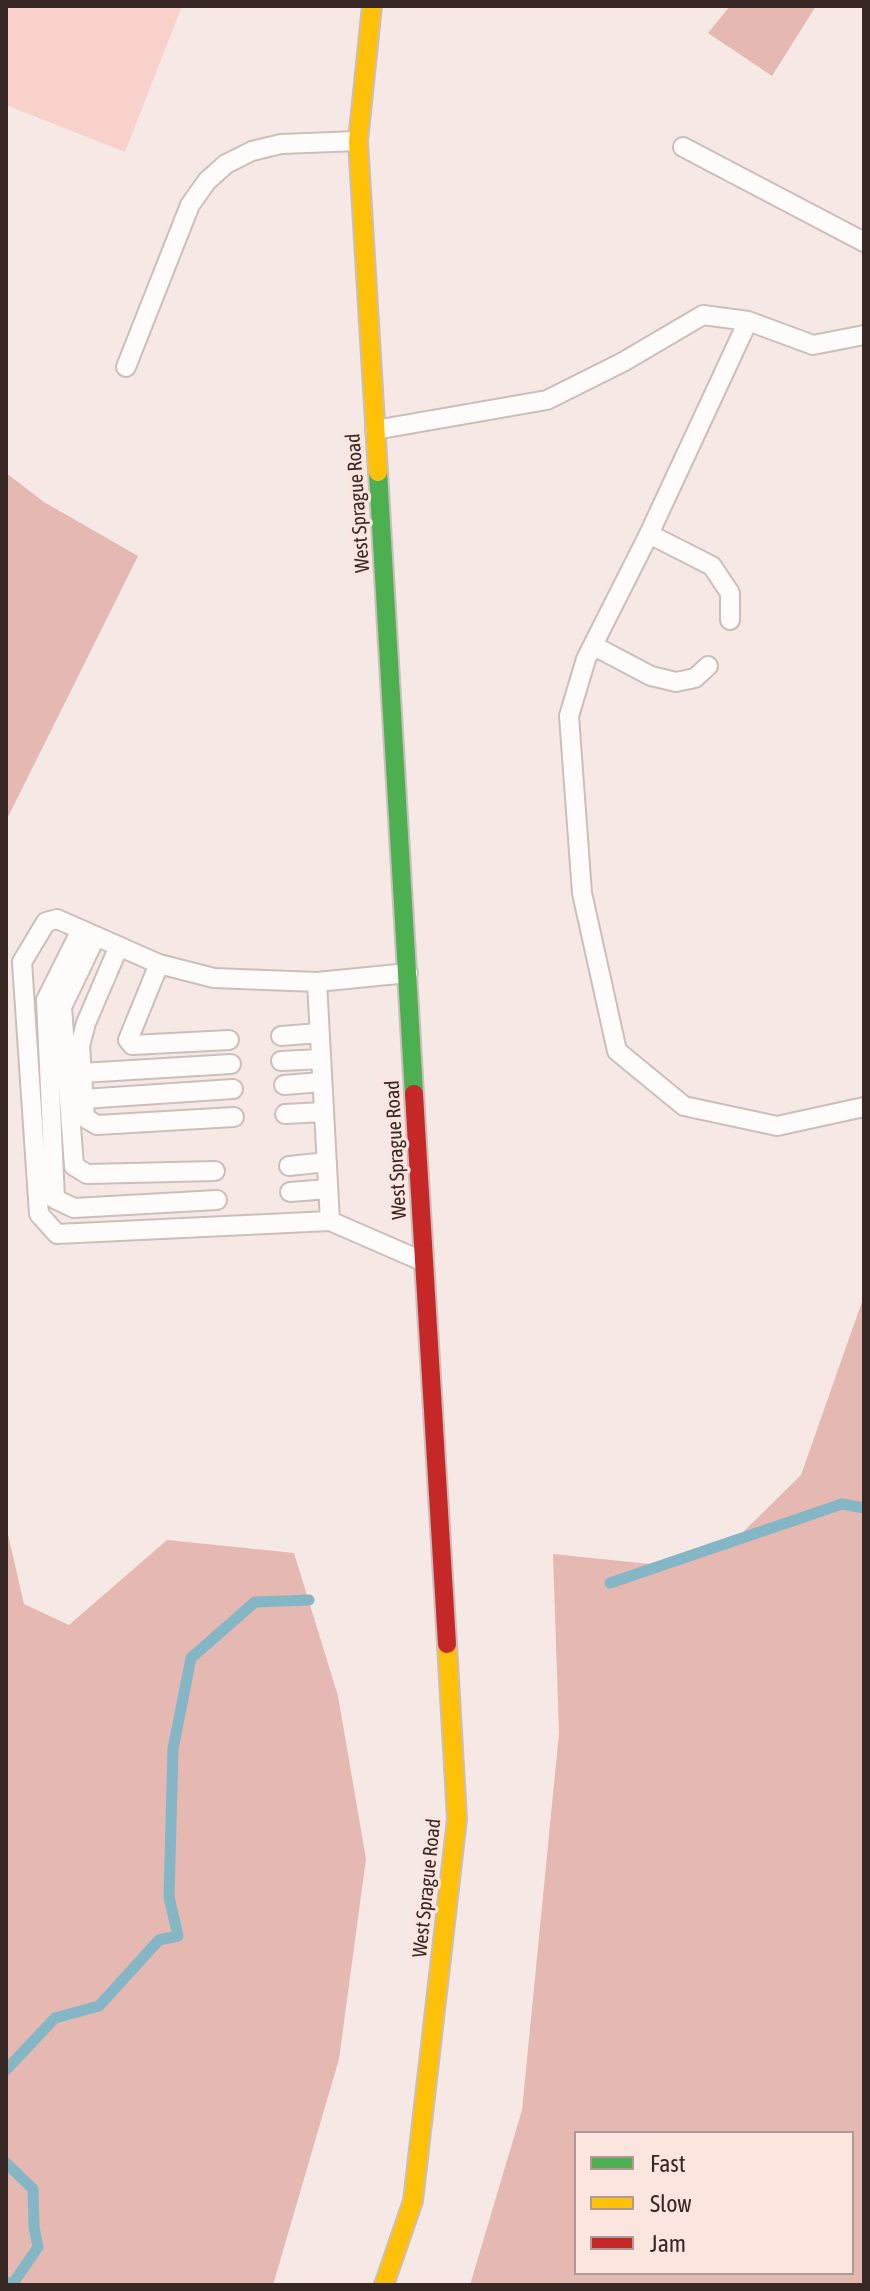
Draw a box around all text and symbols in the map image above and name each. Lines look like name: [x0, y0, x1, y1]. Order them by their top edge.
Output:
street label: West Sprague Road: [341, 433, 375, 573]
street label: West Sprague Road: [380, 1080, 412, 1220]
street label: West Sprague Road: [408, 1817, 446, 1959]
legend: [574, 2131, 854, 2275]
text: Fast: [650, 2150, 686, 2177]
text: Slow: [650, 2190, 692, 2217]
text: Jam: [650, 2230, 686, 2257]

